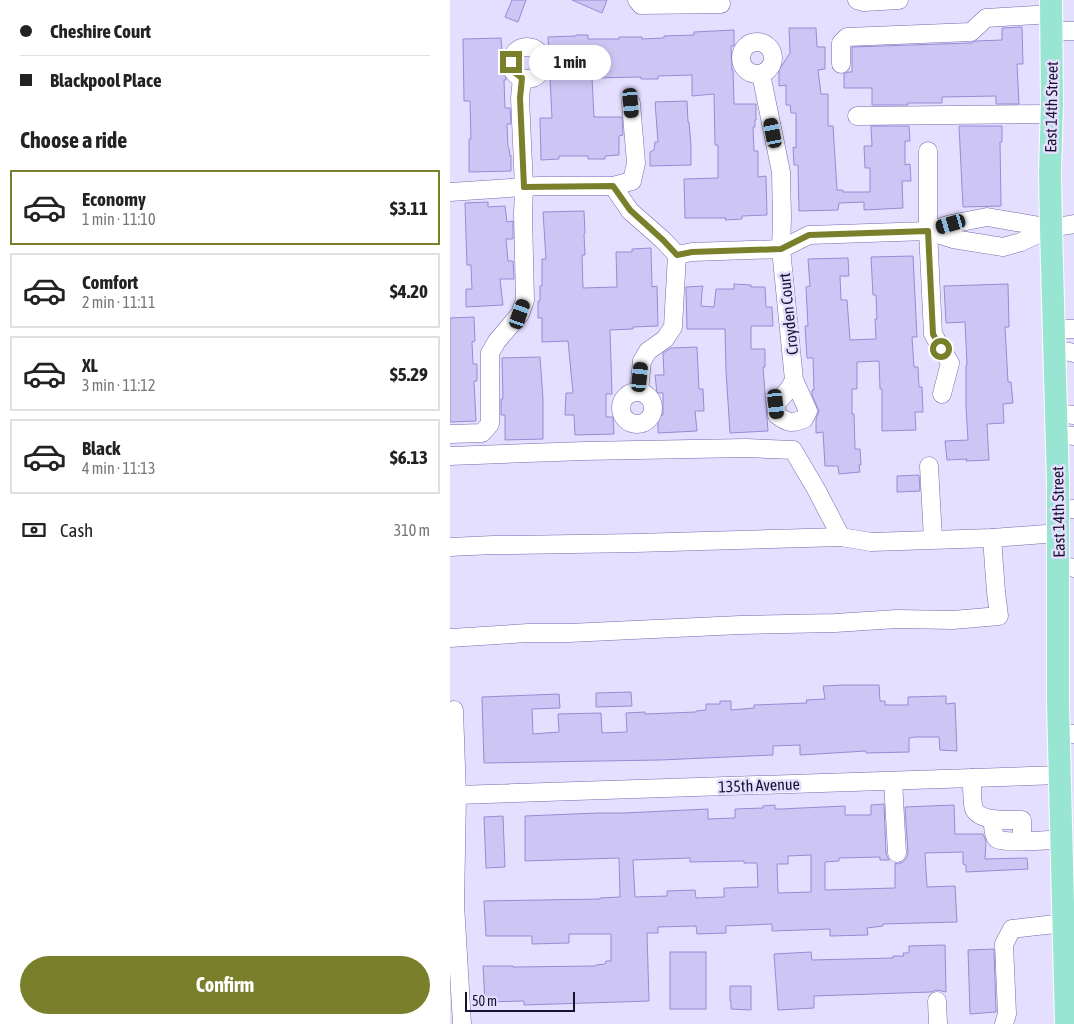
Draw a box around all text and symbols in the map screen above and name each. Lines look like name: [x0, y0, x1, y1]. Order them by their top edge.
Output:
text: Cheshire Court: [50, 20, 151, 42]
callout: 1 min: [528, 44, 611, 80]
route end: [500, 51, 522, 73]
text: 1 min: [554, 53, 586, 71]
street label: East 14th Street: [1041, 61, 1061, 153]
text: Blackpool Place: [50, 69, 162, 91]
car: [622, 87, 639, 119]
car: [762, 117, 783, 149]
text: Choose a ride: [20, 127, 127, 153]
icon: car: [22, 185, 67, 230]
text: Economy: [82, 188, 146, 210]
text: $3.11: [390, 197, 428, 219]
text: 1 min · 11:10: [82, 210, 155, 228]
car: [934, 213, 967, 235]
icon: car: [22, 268, 67, 313]
text: Comfort: [82, 271, 138, 293]
street label: Croyden Court: [775, 272, 802, 356]
text: $4.20: [390, 280, 428, 302]
text: 2 min · 11:11: [82, 293, 155, 311]
car: [508, 297, 531, 331]
route start: [930, 338, 952, 360]
icon: car: [22, 351, 67, 396]
text: XL: [82, 354, 98, 376]
car: [630, 361, 649, 393]
text: $5.29: [390, 363, 428, 385]
text: 3 min · 11:12: [82, 376, 155, 394]
car: [766, 388, 785, 420]
icon: car: [22, 434, 67, 479]
text: Black: [82, 437, 120, 459]
text: $6.13: [390, 446, 428, 468]
text: 4 min · 11:13: [82, 459, 155, 477]
street label: East 14th Street: [1048, 466, 1068, 558]
icon: cash: [20, 516, 48, 544]
text: Cash: [60, 519, 93, 541]
text: 310 m: [394, 521, 430, 539]
street label: 135th Avenue: [718, 775, 800, 795]
button: Confirm: [20, 956, 430, 1014]
scale bar: [465, 989, 575, 1012]
text: 50 m: [472, 993, 497, 1009]

